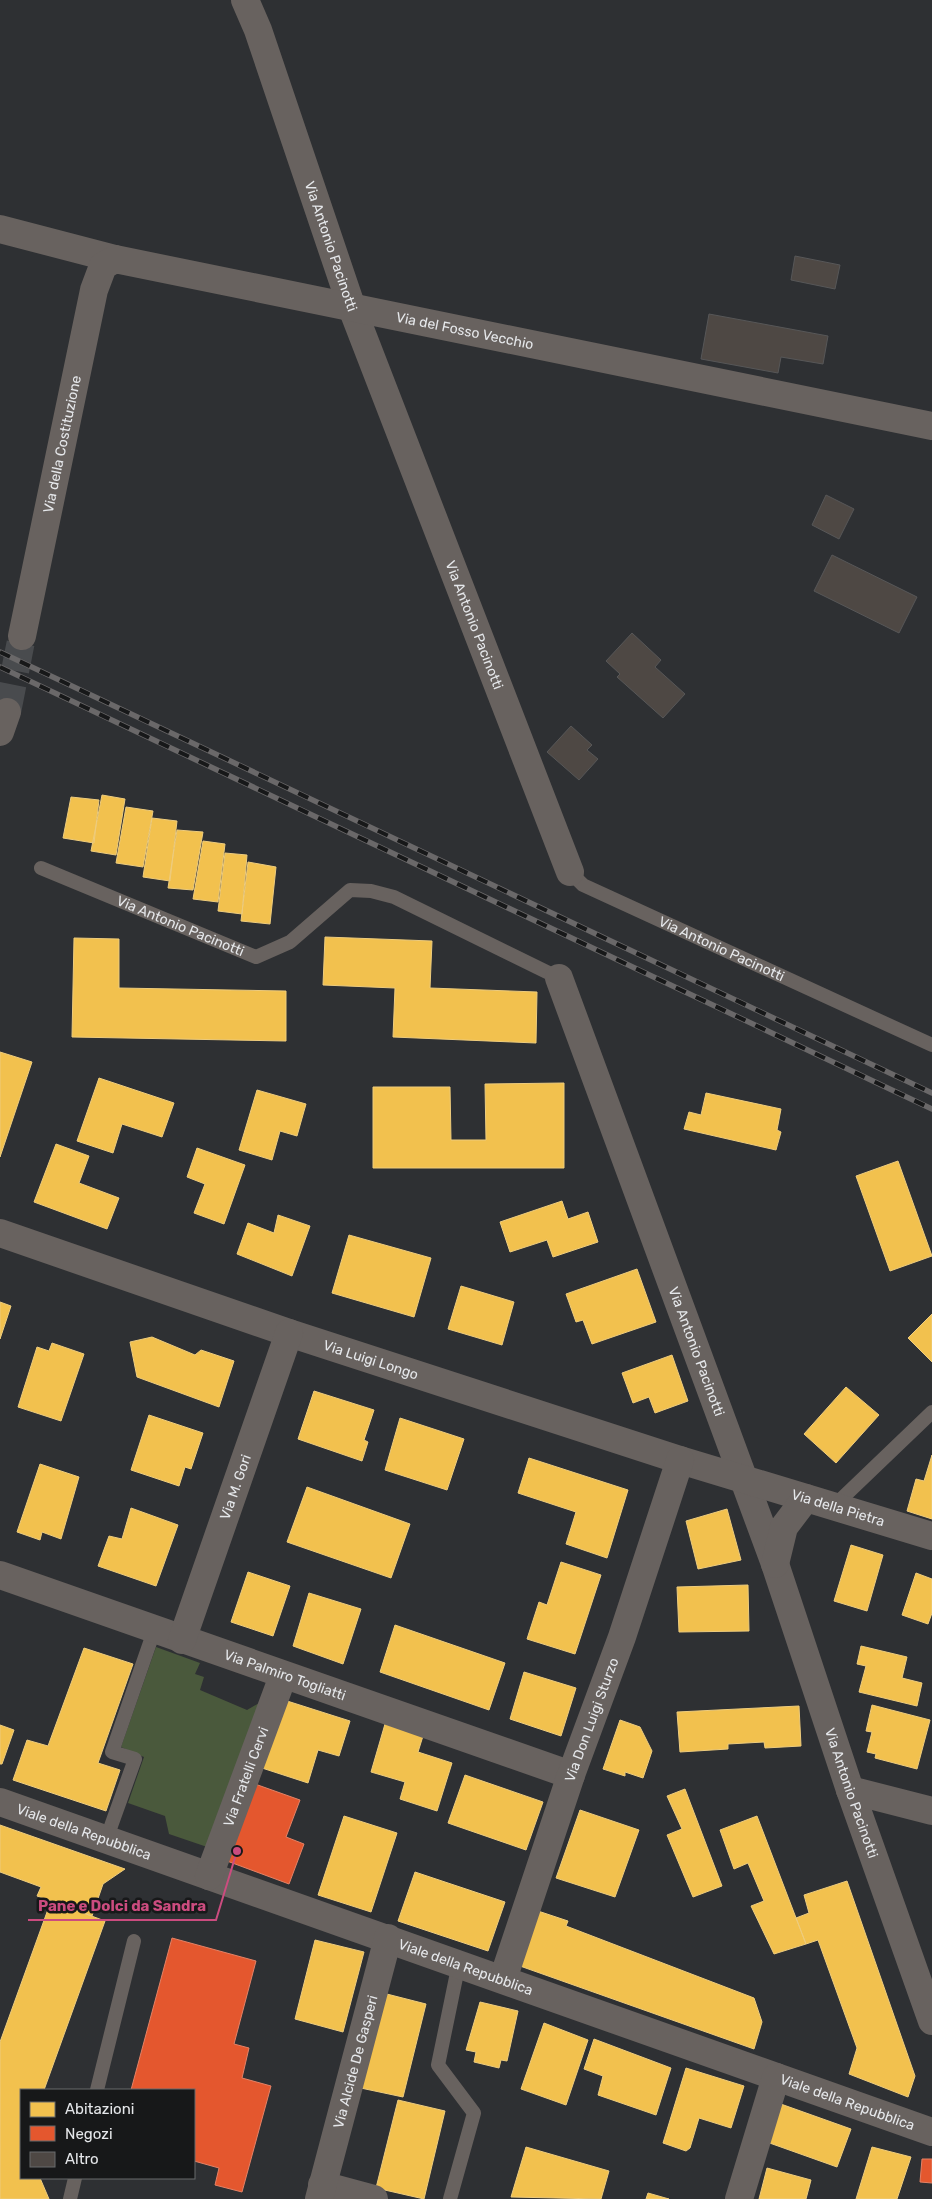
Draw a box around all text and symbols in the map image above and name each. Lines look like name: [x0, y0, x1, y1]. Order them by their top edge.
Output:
street label: Via Antonio Pacinotti: [301, 179, 361, 314]
street label: Via del Fosso Vecchio: [395, 308, 535, 353]
street label: Via della Costituzione: [39, 374, 85, 514]
street label: Via Antonio Pacinotti: [442, 558, 507, 692]
street label: Via Antonio Pacinotti: [114, 892, 247, 960]
street label: Via Antonio Pacinotti: [656, 912, 787, 985]
street label: Via Antonio Pacinotti: [665, 1284, 728, 1418]
street label: Via Luigi Longo: [321, 1336, 421, 1383]
street label: Via M. Gori: [216, 1452, 255, 1522]
street label: Via della Pietra: [789, 1486, 887, 1530]
street label: Via Palmiro Togliatti: [222, 1646, 348, 1704]
street label: Via Don Luigi Sturzo: [561, 1655, 622, 1784]
street label: Via Fratelli Cervi: [220, 1724, 272, 1829]
street label: Via Antonio Pacinotti: [821, 1726, 882, 1860]
street label: Viale della Repubblica: [14, 1800, 154, 1863]
callout: Pane e Dolci da Sandra: [28, 1890, 216, 1920]
text: Pane e Dolci da Sandra: [38, 1897, 206, 1915]
street label: Viale della Repubblica: [396, 1935, 535, 1999]
street label: Via Alcide De Gasperi: [330, 1993, 381, 2130]
street label: Viale della Repubblica: [778, 2070, 917, 2134]
legend: [20, 2089, 195, 2179]
text: Abitazioni: [65, 2100, 134, 2118]
text: Negozi: [65, 2125, 113, 2143]
text: Altro: [65, 2150, 99, 2168]

